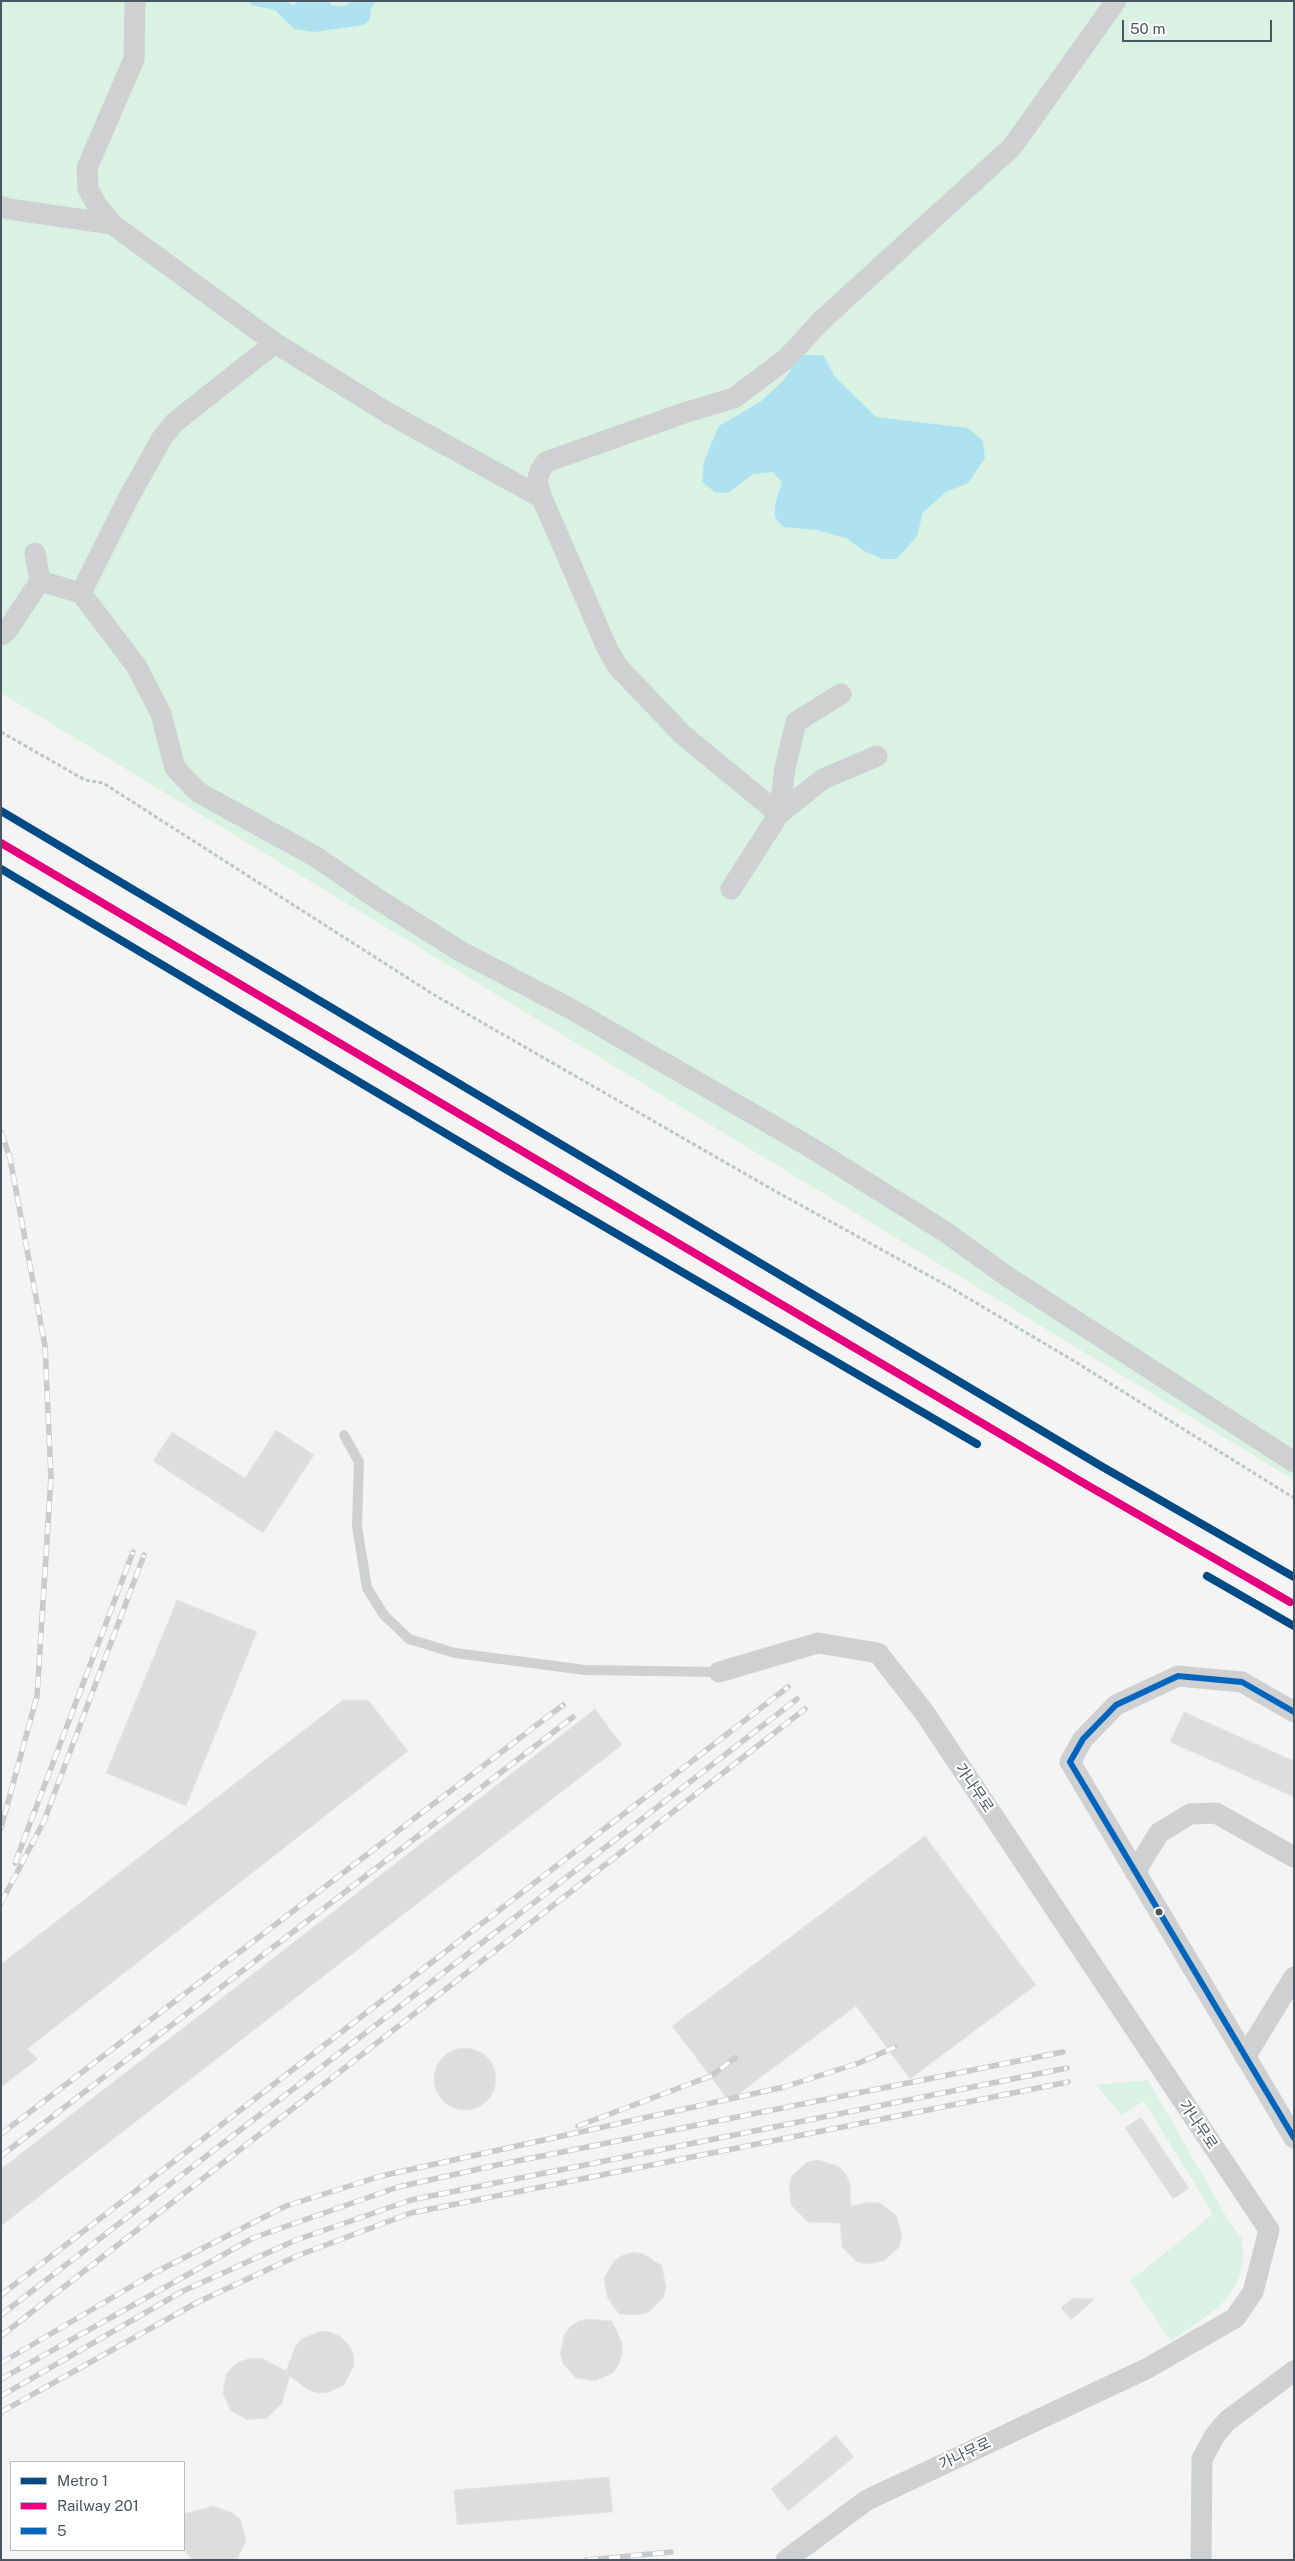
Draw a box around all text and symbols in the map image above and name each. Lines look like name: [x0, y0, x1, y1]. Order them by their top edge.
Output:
scale bar: [1125, 10, 1275, 42]
text: 50 m: [1130, 20, 1165, 37]
street label: 가나무로: [951, 1760, 997, 1816]
unlabelled marker: [1154, 1907, 1164, 1917]
street label: 가나무로: [1175, 2097, 1221, 2153]
street label: 가나무로: [936, 2434, 994, 2474]
legend: [10, 2461, 185, 2551]
text: Metro 1: [57, 2472, 108, 2489]
text: Railway 201: [57, 2497, 139, 2514]
text: 5: [57, 2522, 67, 2539]

